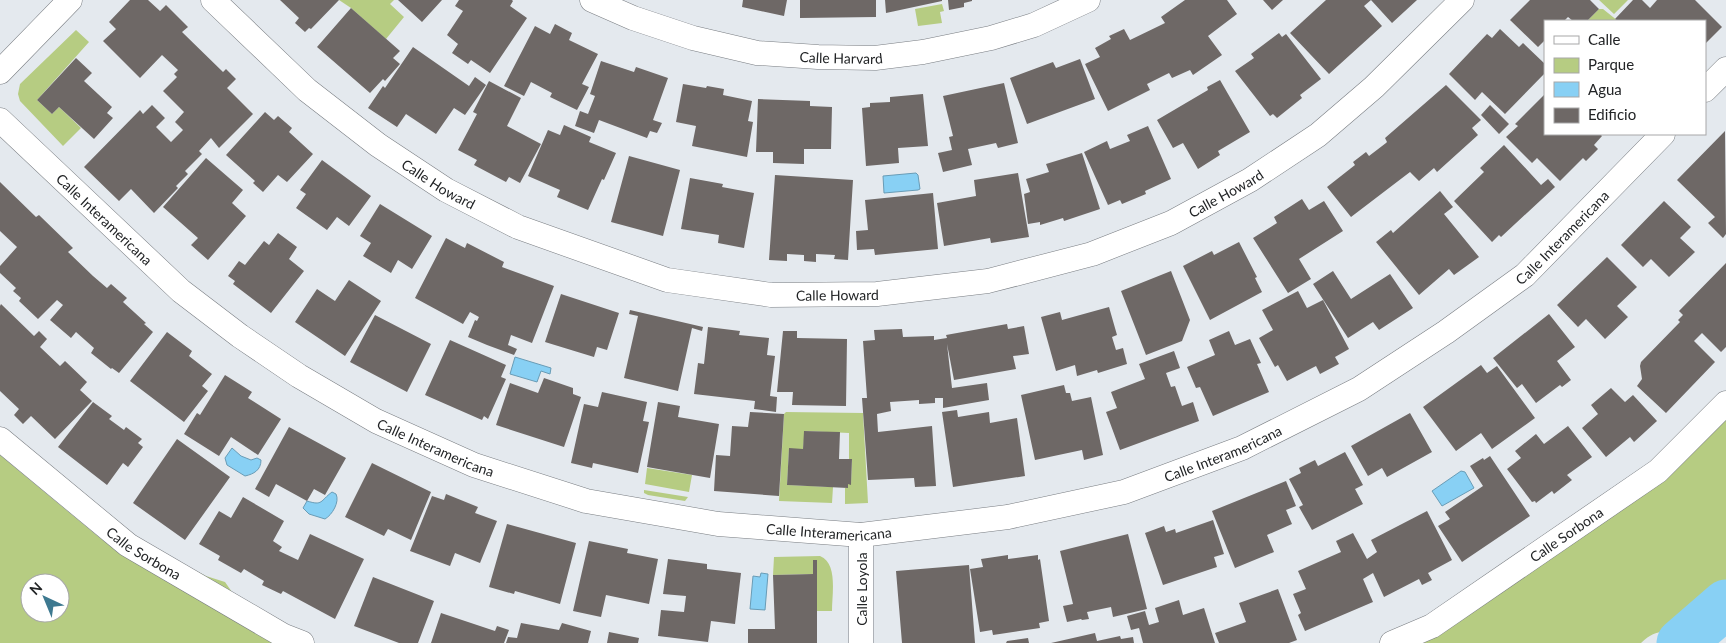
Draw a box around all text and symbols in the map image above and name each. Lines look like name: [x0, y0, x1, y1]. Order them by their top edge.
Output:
legend: [1544, 20, 1706, 135]
text: Calle: [1588, 30, 1621, 48]
street label: Calle Harvard: [799, 47, 884, 66]
text: Parque: [1588, 55, 1634, 73]
text: Agua: [1588, 80, 1622, 98]
text: Edificio: [1588, 105, 1636, 123]
street label: Calle Howard: [399, 155, 478, 212]
street label: Calle Howard: [1185, 165, 1266, 221]
street label: Calle Interamericana: [53, 170, 156, 268]
street label: Calle Interamericana: [1512, 186, 1612, 288]
street label: Calle Howard: [796, 285, 879, 303]
street label: Calle Interamericana: [375, 414, 496, 479]
street label: Calle Interamericana: [1162, 421, 1284, 485]
street label: Calle Sorbona: [1526, 503, 1606, 565]
street label: Calle Interamericana: [766, 519, 893, 544]
street label: Calle Sorbona: [104, 523, 184, 583]
street label: Calle Loyola: [853, 552, 870, 626]
north arrow: [20, 573, 70, 623]
text: N: [26, 578, 45, 598]

